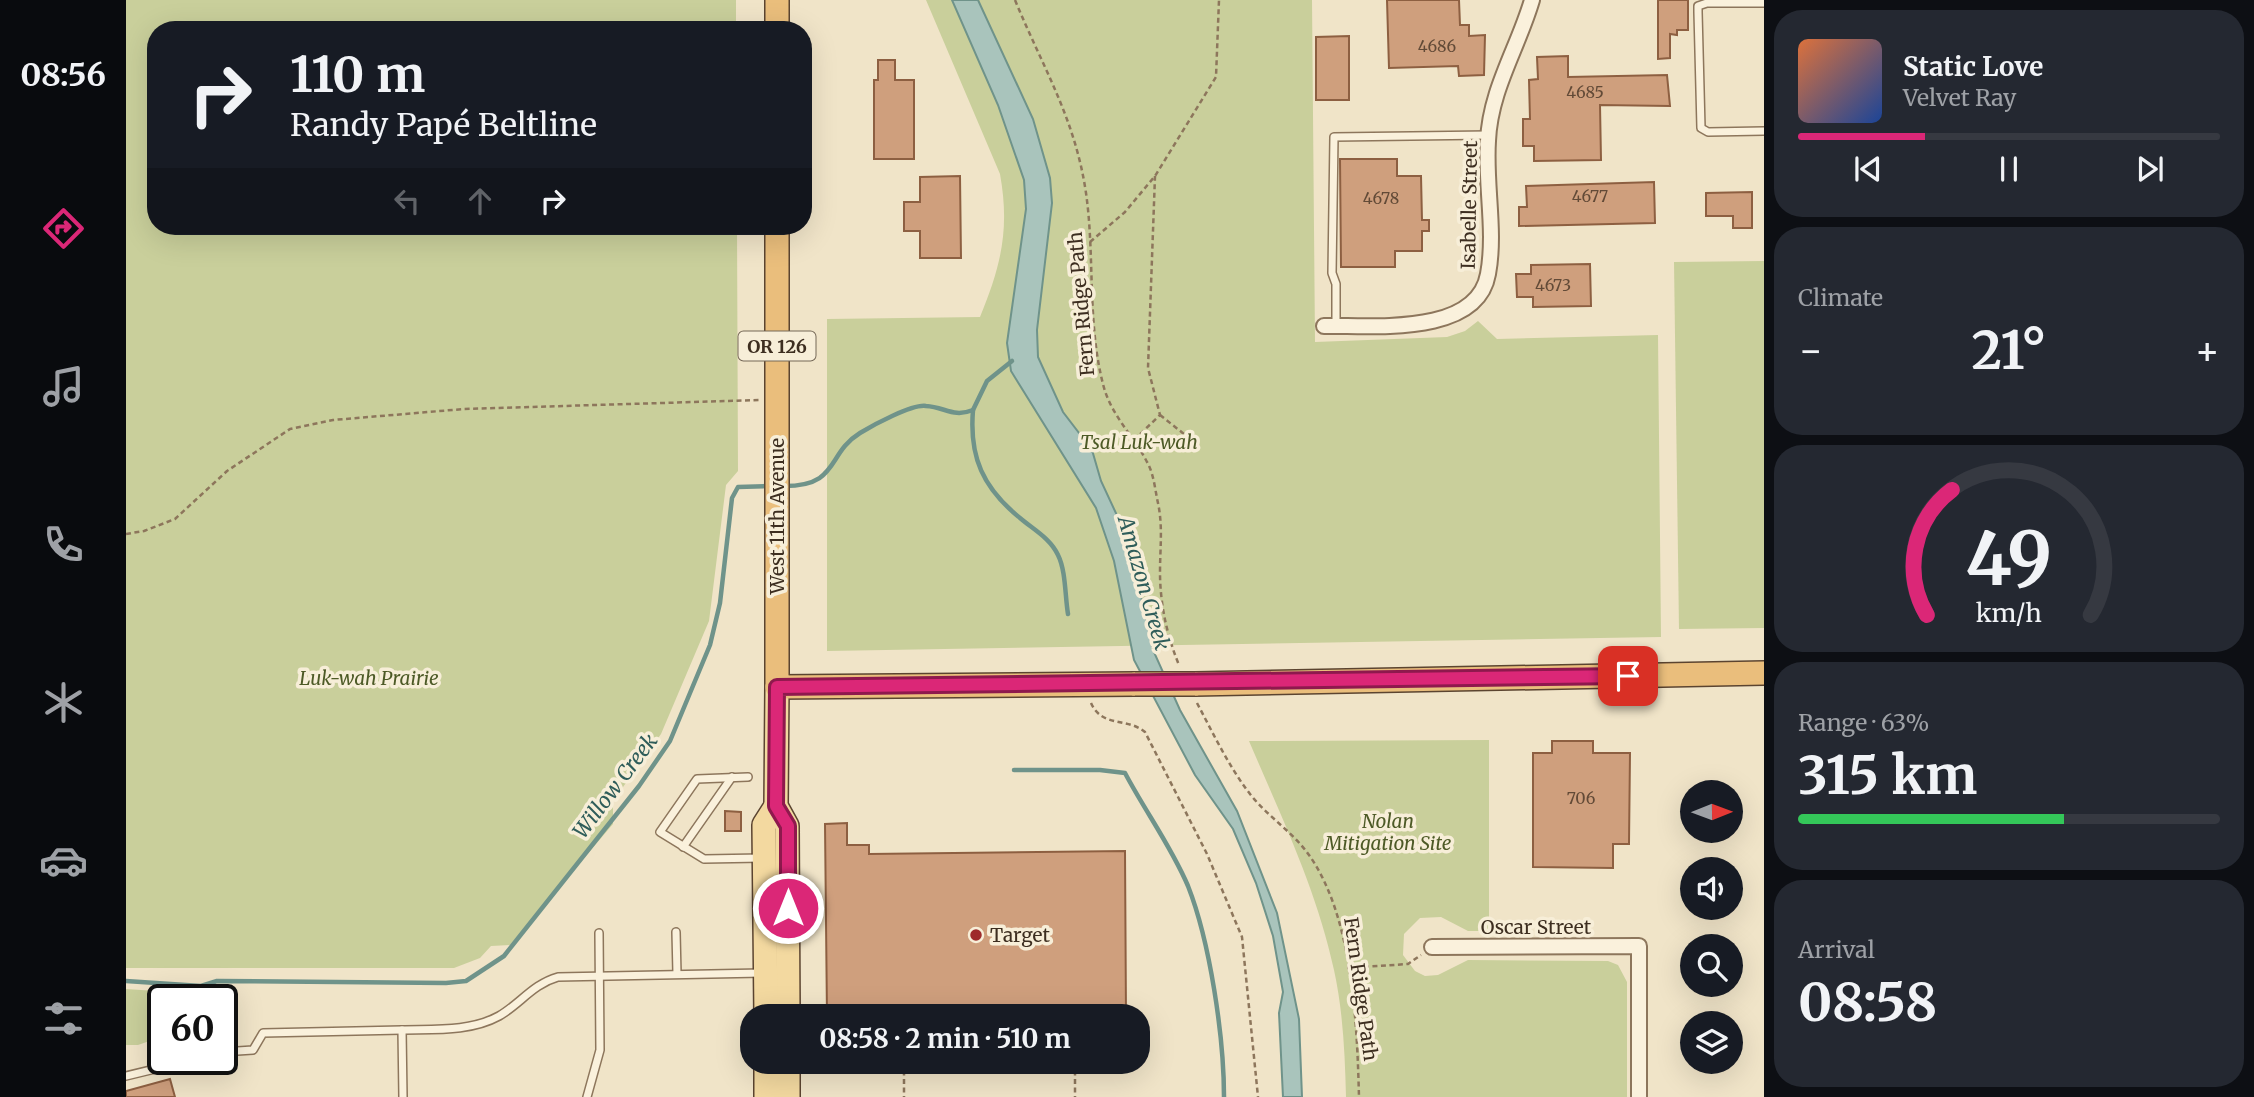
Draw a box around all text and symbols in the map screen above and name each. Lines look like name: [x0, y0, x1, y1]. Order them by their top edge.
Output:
house number: 4686: [1418, 36, 1457, 56]
text: 110 m: [290, 44, 425, 105]
icon: right: [175, 49, 266, 140]
text: Static Love: [1903, 50, 2043, 83]
text: 08:56: [20, 55, 106, 95]
house number: 4685: [1566, 82, 1604, 102]
text: Velvet Ray: [1903, 83, 2016, 112]
text: Randy Papé Beltline: [290, 105, 597, 145]
street label: Isabelle Street: [1456, 140, 1482, 270]
icon: previous: [1849, 150, 1887, 188]
icon: pause: [1990, 150, 2028, 188]
icon: next: [2131, 150, 2169, 188]
icon: left: [388, 182, 426, 220]
icon: ahead: [461, 182, 499, 220]
icon: right: [534, 182, 572, 220]
house number: 4677: [1572, 186, 1608, 206]
house number: 4678: [1363, 188, 1399, 208]
icon: directions: [39, 204, 88, 253]
street label: Fern Ridge Path: [1063, 230, 1099, 377]
house number: 4673: [1535, 275, 1571, 295]
text: Climate: [1798, 283, 1883, 312]
text: 21°: [1971, 318, 2047, 383]
text: −: [1798, 327, 1823, 374]
text: +: [2195, 327, 2220, 374]
road number: OR 126: [738, 332, 816, 360]
icon: music: [39, 362, 88, 411]
park label: Tsal Luk-wah: [1080, 430, 1198, 454]
street label: West 11th Avenue: [765, 438, 789, 595]
water label: Amazon Creek: [1111, 511, 1176, 654]
text: 49: [1966, 513, 2052, 605]
icon: phone: [39, 520, 88, 569]
text: km/h: [1976, 596, 2042, 628]
pin: [1598, 646, 1658, 706]
icon: arrive: [1609, 657, 1647, 695]
park label: Luk-wah Prairie: [299, 666, 439, 690]
icon: climate: [39, 678, 88, 727]
text: Range · 63%: [1798, 708, 1929, 737]
water label: Willow Creek: [567, 728, 664, 844]
text: 315 km: [1798, 743, 1977, 808]
north arrow: [1680, 780, 1743, 844]
map controls: [1680, 780, 1743, 1074]
house number: 706: [1567, 788, 1596, 808]
park label: Nolan Mitigation Site: [1324, 809, 1452, 855]
icon: car: [39, 836, 88, 885]
button: sound: [1680, 857, 1743, 920]
position arrow: [751, 871, 825, 945]
street label: Oscar Street: [1481, 915, 1592, 939]
street label: Fern Ridge Path: [1339, 916, 1383, 1063]
place label: Target: [990, 923, 1050, 947]
marker: Target: [968, 927, 984, 943]
button: search: [1680, 934, 1743, 997]
text: Arrival: [1798, 935, 1875, 964]
text: 08:58: [1798, 970, 1937, 1035]
speed limit sign: 60: [147, 984, 238, 1075]
icon: filters: [39, 994, 88, 1043]
button: layers: [1680, 1011, 1743, 1074]
text: 08:58 · 2 min · 510 m: [819, 1022, 1071, 1055]

